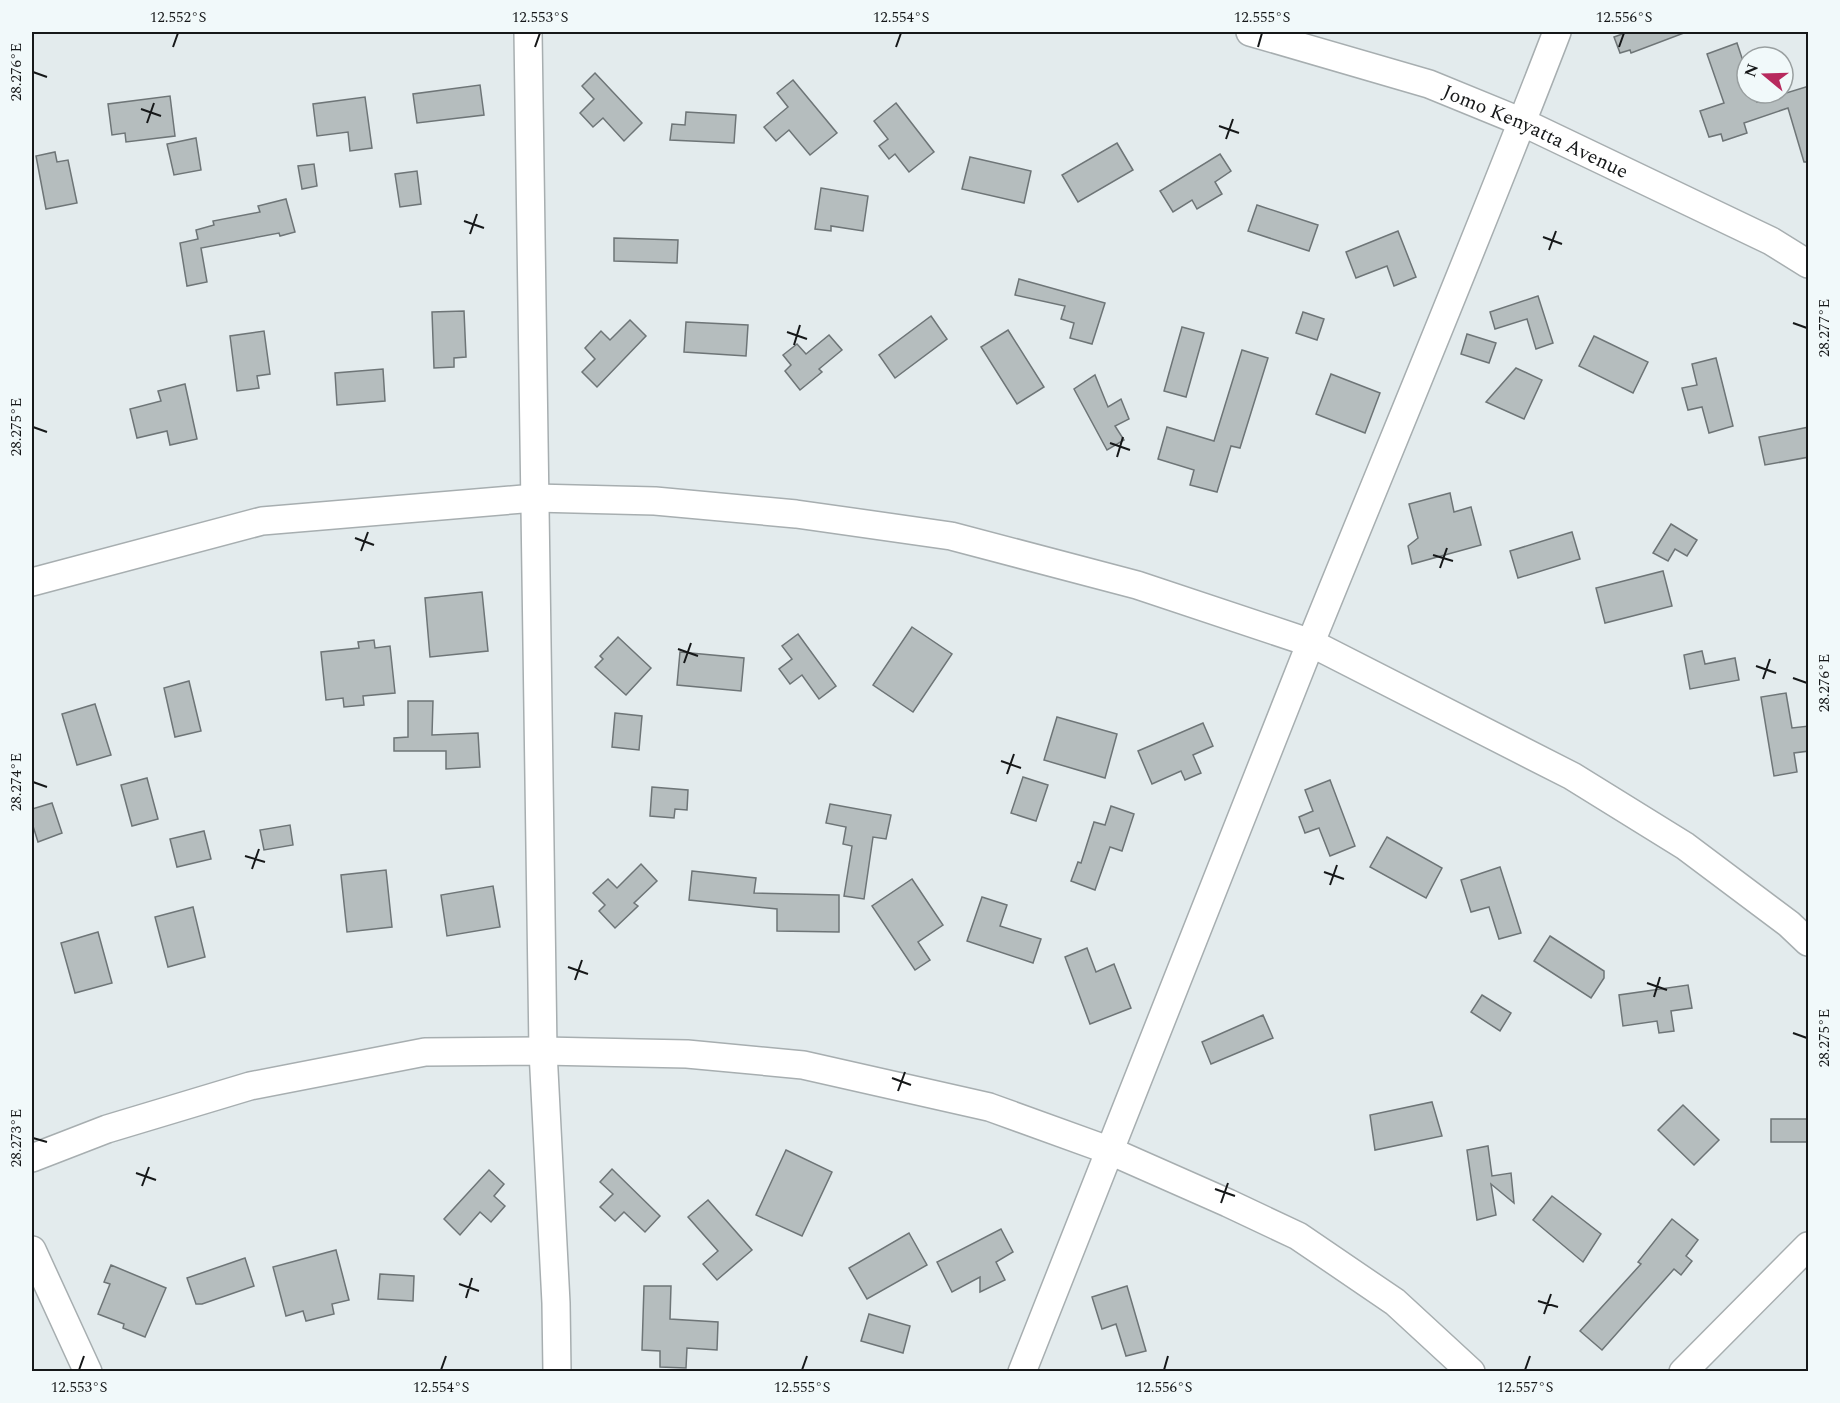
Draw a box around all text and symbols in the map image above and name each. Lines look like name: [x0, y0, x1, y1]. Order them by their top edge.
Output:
text: 12.552°S: [150, 6, 206, 29]
text: 12.553°S: [512, 6, 568, 29]
text: 12.554°S: [873, 6, 929, 29]
text: 12.555°S: [1234, 6, 1290, 29]
text: 12.556°S: [1596, 6, 1652, 29]
text: 28.276°E: [5, 43, 28, 101]
north arrow: [1735, 45, 1795, 105]
text: N: [1738, 60, 1765, 81]
street label: Jomo Kenyatta Avenue: [1438, 77, 1633, 187]
text: 28.277°E: [1813, 299, 1836, 357]
text: 28.275°E: [5, 398, 28, 456]
text: 28.276°E: [1813, 654, 1836, 712]
text: 28.274°E: [5, 753, 28, 811]
text: 28.275°E: [1813, 1009, 1836, 1067]
text: 28.273°E: [5, 1109, 28, 1167]
text: 12.553°S: [51, 1376, 107, 1399]
text: 12.554°S: [413, 1376, 469, 1399]
text: 12.555°S: [774, 1376, 830, 1399]
text: 12.556°S: [1136, 1376, 1192, 1399]
text: 12.557°S: [1497, 1376, 1553, 1399]

